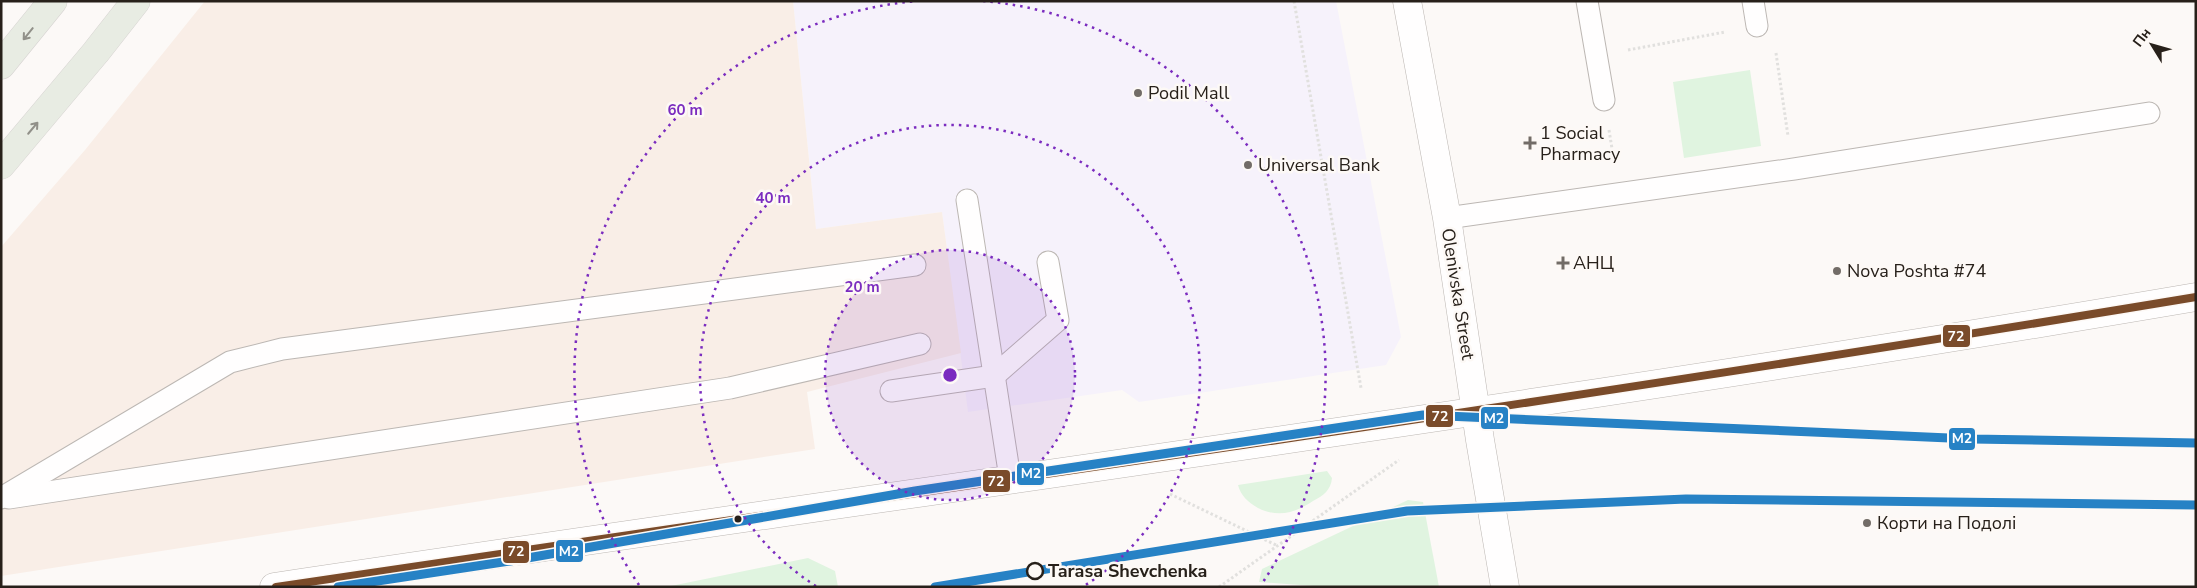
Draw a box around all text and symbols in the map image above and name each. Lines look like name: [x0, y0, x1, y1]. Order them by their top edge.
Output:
north arrow: [2127, 20, 2177, 70]
text: Пн: [2129, 24, 2155, 51]
one-way arrow: [22, 27, 33, 40]
place label: Podil Mall: [1148, 81, 1230, 105]
marker: Podil Mall: [1132, 87, 1144, 99]
text: 60 m: [667, 100, 703, 120]
one-way arrow: [27, 121, 38, 134]
place label: 1 Social Pharmacy: [1540, 121, 1621, 166]
marker: 1 Social Pharmacy: [1524, 137, 1536, 149]
place label: Universal Bank: [1258, 153, 1381, 177]
marker: Universal Bank: [1242, 159, 1254, 171]
text: 40 m: [755, 188, 791, 208]
street label: Olenivska Street: [1436, 226, 1480, 362]
place label: АНЦ: [1573, 251, 1614, 275]
marker: АНЦ: [1557, 257, 1569, 269]
place label: Nova Poshta #74: [1847, 259, 1986, 283]
marker: Nova Poshta #74: [1831, 265, 1843, 277]
text: 20 m: [844, 277, 880, 297]
line badge: 72: [1942, 324, 1971, 348]
text: 72: [1948, 327, 1964, 346]
centre of rings: [941, 366, 959, 384]
line badge: 72: [1425, 404, 1454, 428]
line badge: M2: [1480, 406, 1509, 430]
text: 72: [1432, 407, 1448, 426]
text: M2: [1484, 409, 1504, 428]
line badge: M2: [1948, 427, 1976, 451]
text: M2: [1952, 429, 1972, 448]
line badge: M2: [1016, 462, 1045, 486]
text: M2: [1021, 464, 1041, 483]
line badge: 72: [982, 469, 1011, 493]
text: 72: [988, 472, 1004, 491]
place label: Корти на Подолі: [1877, 511, 2016, 535]
unlabelled marker: [733, 514, 743, 524]
marker: Корти на Подолі: [1861, 517, 1873, 529]
line badge: M2: [555, 539, 584, 563]
line badge: 72: [502, 540, 530, 564]
text: 72: [508, 542, 524, 561]
text: M2: [559, 542, 579, 561]
place label: Tarasa Shevchenka: [1048, 559, 1207, 583]
marker: Tarasa Shevchenka: [1026, 562, 1044, 580]

